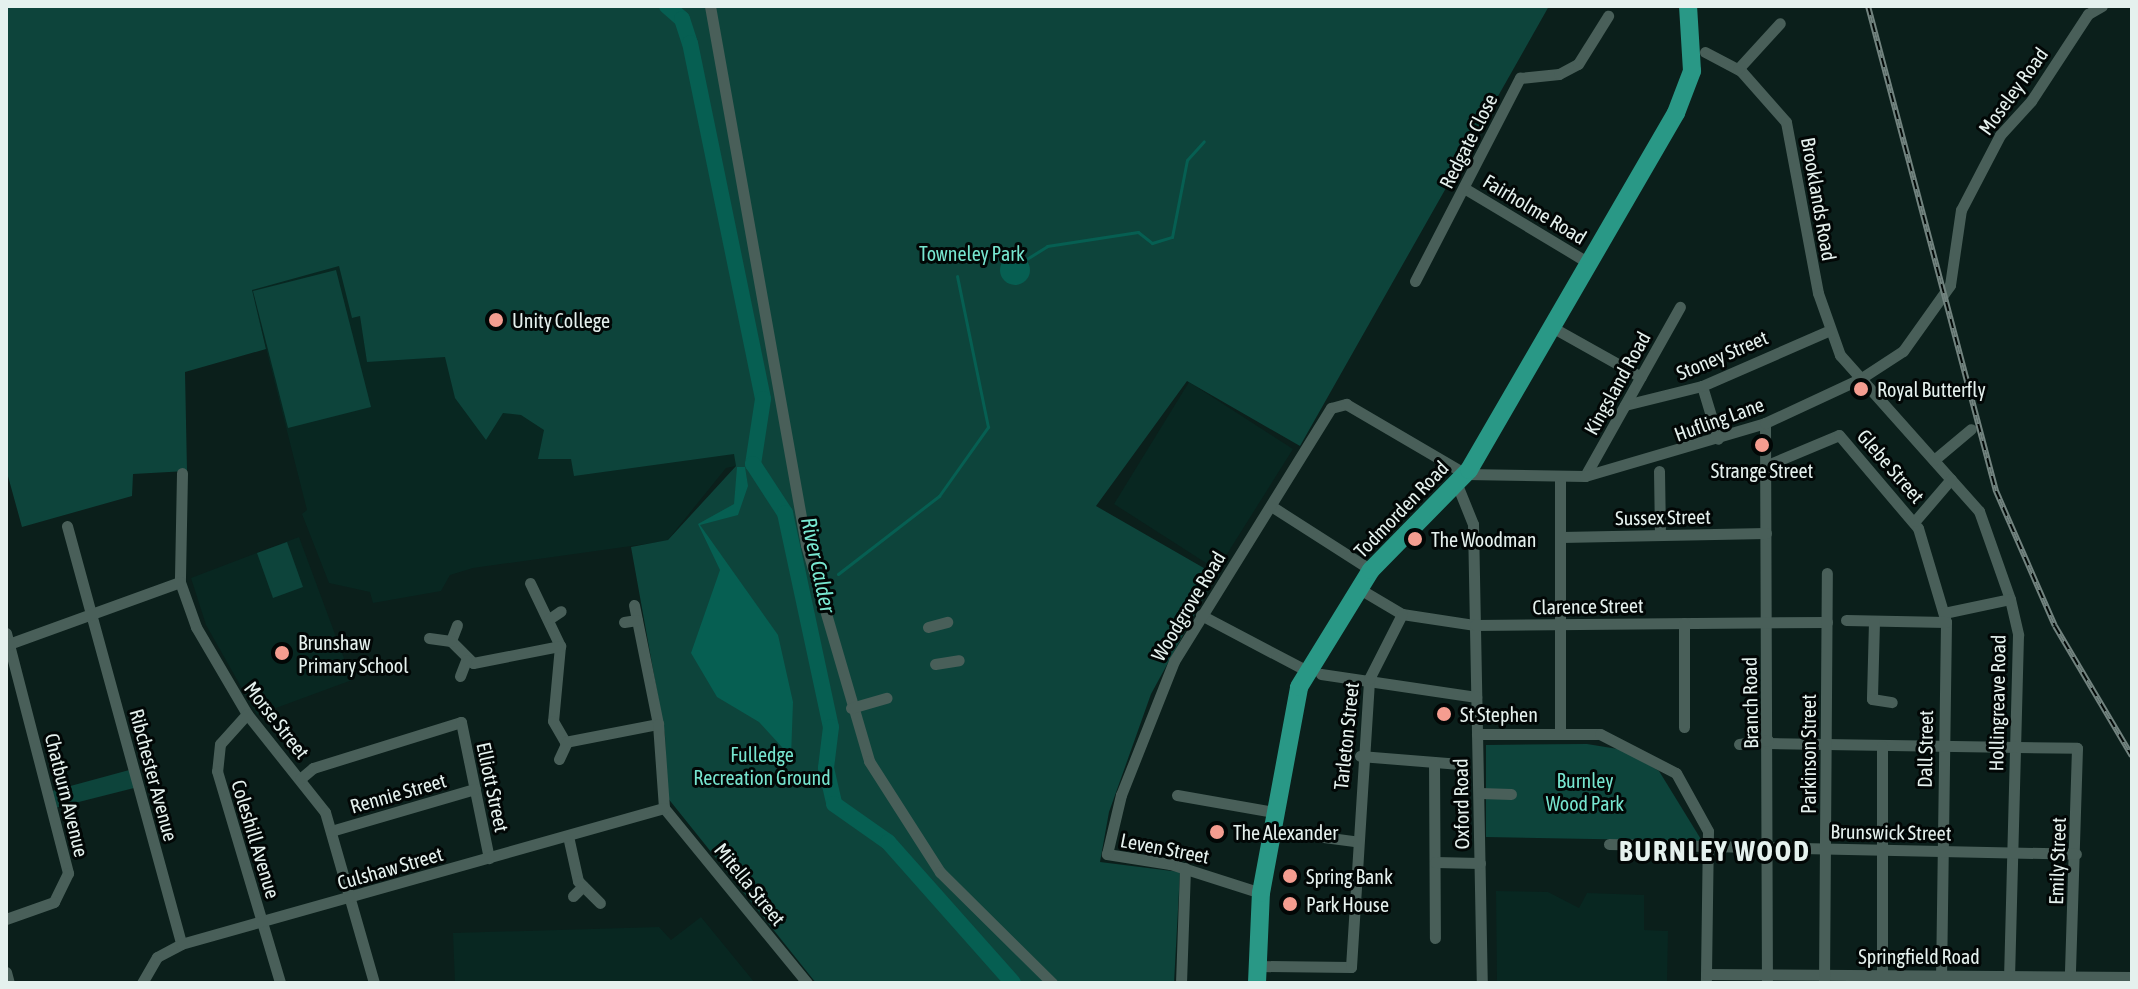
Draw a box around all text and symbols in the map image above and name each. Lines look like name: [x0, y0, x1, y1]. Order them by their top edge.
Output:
street label: Moseley Road: [1973, 43, 2053, 139]
street label: Redgate Close: [1434, 90, 1502, 192]
street label: Brooklands Road: [1796, 135, 1842, 263]
street label: Fairholme Road: [1479, 169, 1591, 249]
park label: Towneley Park: [919, 241, 1025, 265]
place label: Unity College: [512, 308, 610, 332]
marker: Unity College: [487, 311, 505, 329]
street label: Stoney Street: [1673, 325, 1771, 385]
street label: Kingsland Road: [1579, 327, 1655, 439]
place label: Royal Butterfly: [1877, 377, 1986, 401]
marker: Royal Butterfly: [1852, 380, 1870, 398]
street label: Hufling Lane: [1671, 392, 1767, 446]
street label: Glebe Street: [1852, 424, 1930, 508]
marker: Strange Street: [1753, 436, 1771, 454]
street label: Todmorden Road: [1349, 456, 1453, 562]
place label: Strange Street: [1711, 458, 1813, 482]
street label: Sussex Street: [1615, 504, 1711, 530]
water label: River Calder: [795, 515, 841, 615]
place label: The Woodman: [1431, 527, 1536, 551]
marker: The Woodman: [1406, 530, 1424, 548]
street label: Woodgrove Road: [1146, 547, 1230, 665]
street label: Clarence Street: [1532, 593, 1644, 619]
place label: Brunshaw Primary School: [298, 630, 408, 677]
street label: Hollingreave Road: [1984, 634, 2010, 772]
marker: Brunshaw Primary School: [273, 644, 291, 662]
street label: Branch Road: [1737, 657, 1763, 749]
street label: Morse Street: [239, 677, 315, 763]
street label: Tarleton Street: [1328, 681, 1364, 791]
street label: Parkinson Street: [1796, 694, 1820, 814]
place label: St Stephen: [1460, 702, 1538, 726]
marker: St Stephen: [1435, 705, 1453, 723]
street label: Ribchester Avenue: [125, 706, 183, 844]
street label: Dall Street: [1912, 710, 1938, 788]
street label: Chatburn Avenue: [40, 731, 94, 859]
street label: Elliott Street: [472, 740, 514, 834]
park label: Fulledge Recreation Ground: [693, 742, 831, 789]
street label: Oxford Road: [1448, 758, 1474, 850]
street label: Rennie Street: [347, 768, 449, 818]
park label: Burnley Wood Park: [1546, 768, 1624, 815]
street label: Coleshill Avenue: [227, 777, 285, 901]
street label: Emily Street: [2043, 817, 2071, 905]
street label: Brunswick Street: [1830, 819, 1952, 845]
place label: The Alexander: [1233, 820, 1338, 844]
marker: The Alexander: [1208, 823, 1226, 841]
street label: Leven Street: [1119, 828, 1211, 868]
district label: BURNLEY WOOD: [1619, 834, 1811, 868]
street label: Mitella Street: [709, 838, 791, 930]
street label: Culshaw Street: [335, 842, 445, 894]
place label: Spring Bank: [1306, 864, 1393, 888]
marker: Spring Bank: [1281, 867, 1299, 885]
place label: Park House: [1306, 892, 1389, 916]
marker: Park House: [1281, 895, 1299, 913]
street label: Springfield Road: [1858, 944, 1980, 968]

